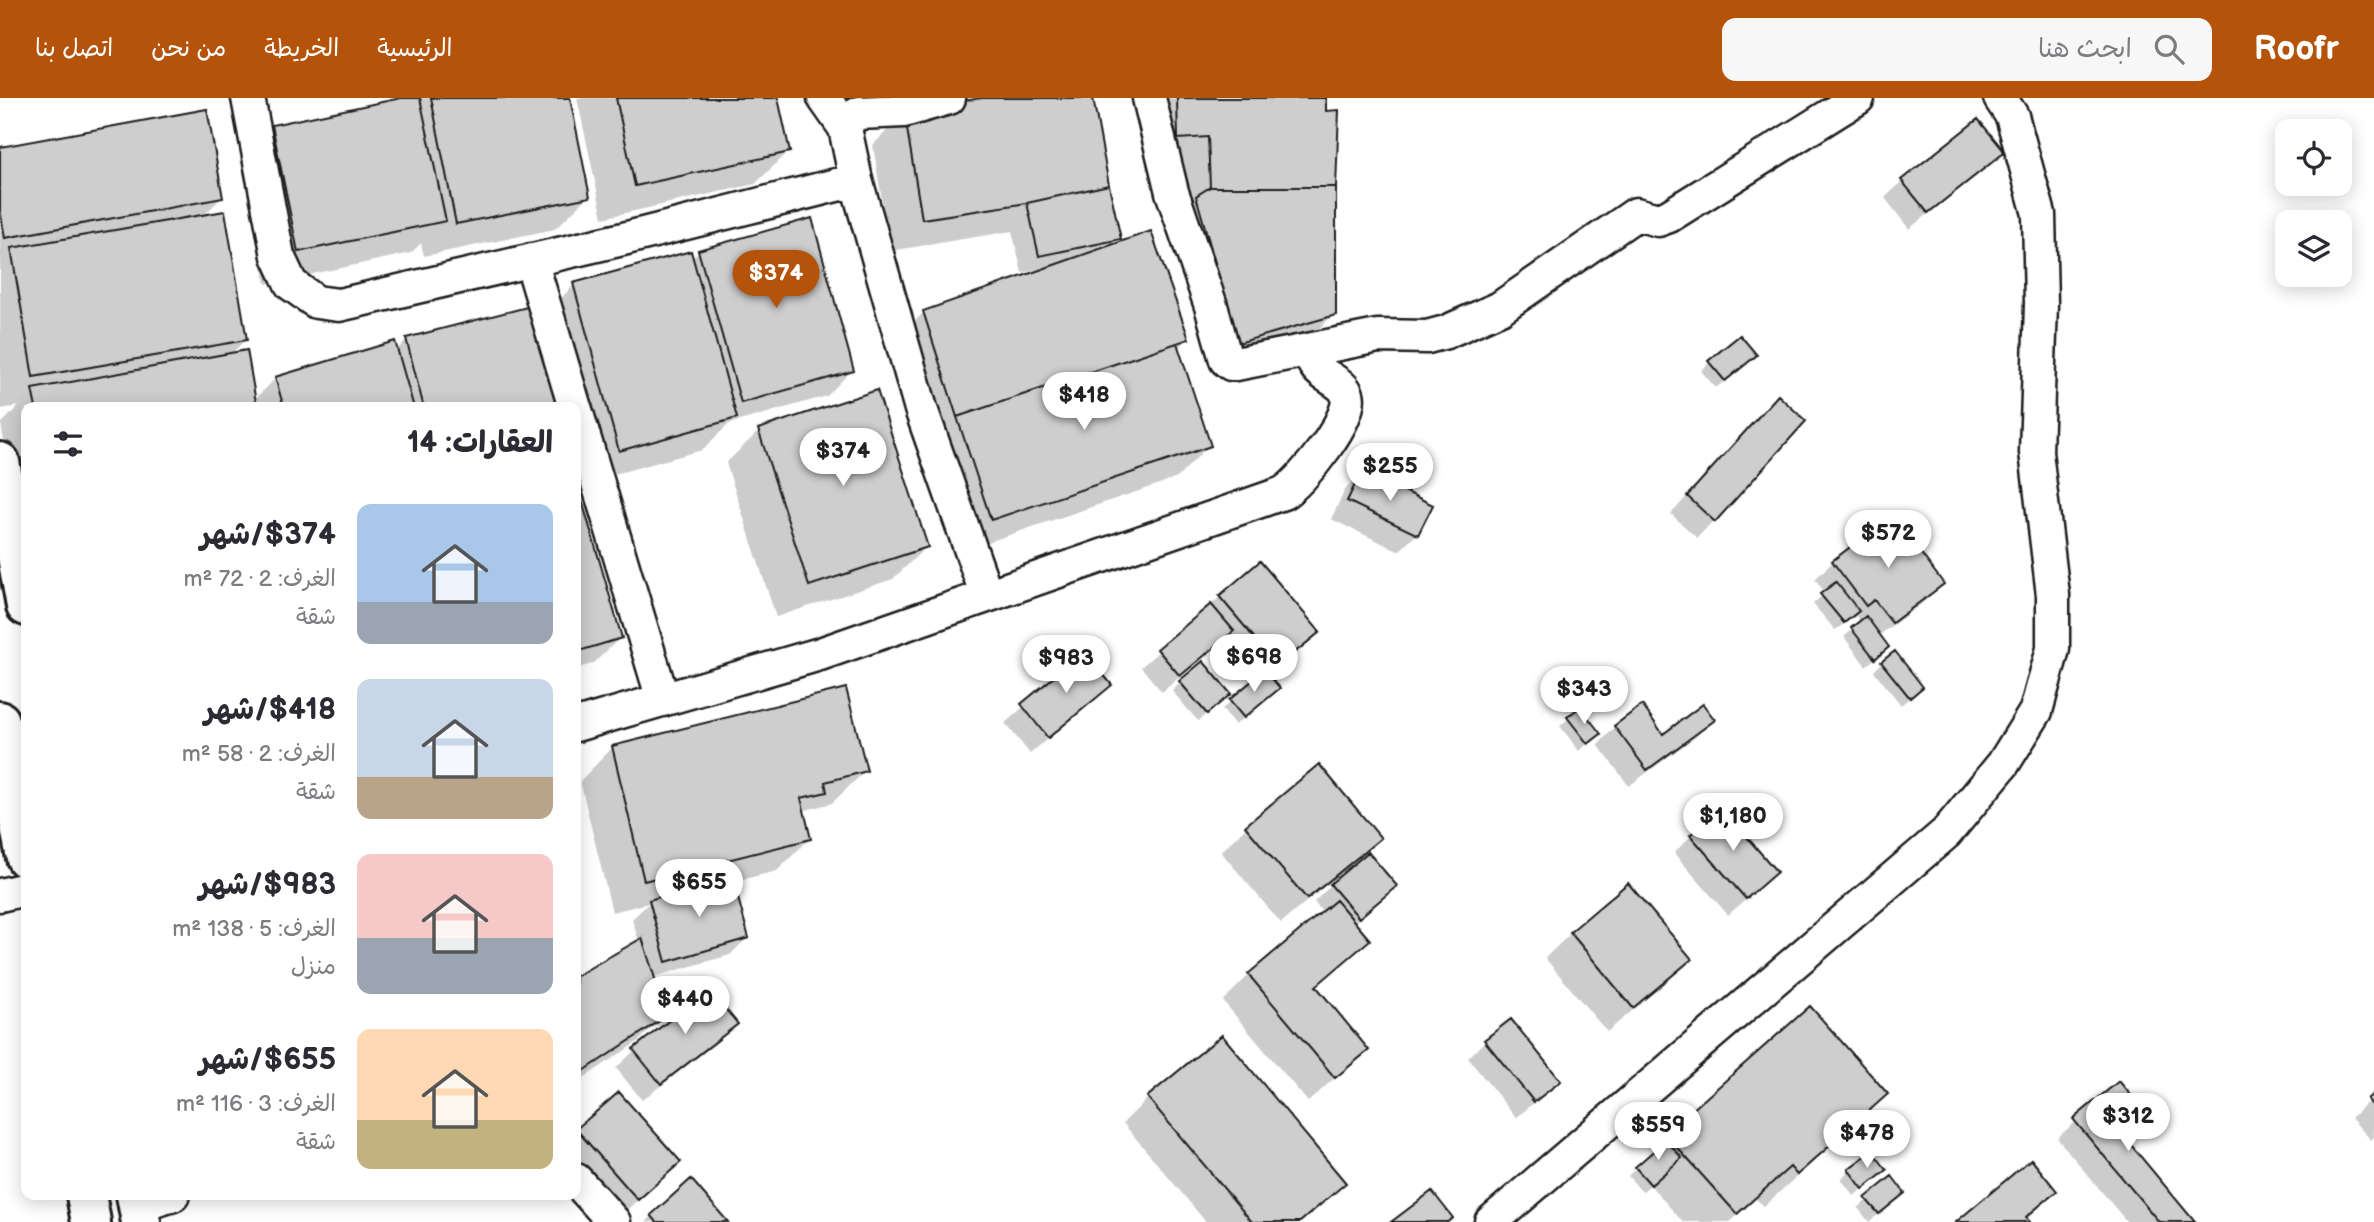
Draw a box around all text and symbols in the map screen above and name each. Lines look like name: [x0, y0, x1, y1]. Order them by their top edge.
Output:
search box: [1722, 18, 2212, 81]
text: Roofr: [2254, 29, 2339, 69]
icon: search: [2150, 30, 2188, 68]
text: اتصل بنا: [35, 34, 113, 63]
text: من نحن: [151, 34, 226, 63]
text: الخريطة: [264, 34, 339, 63]
text: الرئيسية: [377, 34, 453, 63]
text: ابحث هنا: [2038, 34, 2132, 65]
map controls: [2275, 119, 2352, 287]
button: locate: [2275, 119, 2352, 196]
button: layers: [2275, 210, 2352, 287]
pin: $374: [735, 250, 817, 310]
text: $374: [749, 259, 803, 287]
pin: $418: [1043, 372, 1125, 432]
text: $418: [1058, 381, 1110, 409]
icon: filters: [49, 425, 87, 463]
text: العقارات: 14: [407, 425, 553, 461]
pin: $374: [802, 428, 884, 488]
text: $374: [816, 437, 870, 465]
pin: $255: [1349, 444, 1431, 503]
text: $255: [1362, 452, 1418, 480]
pin: $572: [1847, 510, 1929, 570]
text: $374/شهر: [200, 517, 336, 553]
text: $572: [1861, 519, 1915, 547]
icon: home: [413, 532, 497, 616]
text: الغرف: 2 · 72 m²: [183, 565, 336, 593]
text: شقة: [296, 603, 336, 631]
pin: $698: [1213, 634, 1295, 694]
pin: $983: [1025, 636, 1107, 695]
text: $698: [1226, 643, 1282, 671]
text: $983: [1038, 644, 1094, 672]
pin: $343: [1543, 666, 1625, 726]
text: $343: [1556, 675, 1612, 703]
text: $418/شهر: [204, 692, 336, 728]
icon: home: [413, 707, 497, 791]
text: الغرف: 2 · 58 m²: [182, 740, 336, 768]
text: شقة: [296, 778, 336, 806]
pin: $1,180: [1676, 794, 1790, 853]
text: $1,180: [1699, 802, 1767, 830]
pin: $655: [658, 860, 740, 919]
text: $983/شهر: [199, 867, 336, 903]
text: $655: [671, 868, 727, 896]
icon: home: [413, 882, 497, 966]
text: الغرف: 5 · 138 m²: [172, 915, 336, 943]
text: منزل: [291, 953, 336, 981]
pin: $440: [644, 976, 726, 1036]
text: $440: [657, 985, 713, 1013]
text: $655/شهر: [199, 1042, 336, 1078]
icon: home: [413, 1057, 497, 1141]
text: الغرف: 3 · 116 m²: [176, 1090, 336, 1118]
pin: $312: [2087, 1094, 2169, 1153]
pin: $559: [1617, 1102, 1699, 1162]
text: $312: [2102, 1102, 2154, 1130]
pin: $478: [1826, 1110, 1908, 1170]
text: $559: [1630, 1111, 1686, 1139]
text: $478: [1839, 1119, 1895, 1147]
text: شقة: [296, 1128, 336, 1156]

